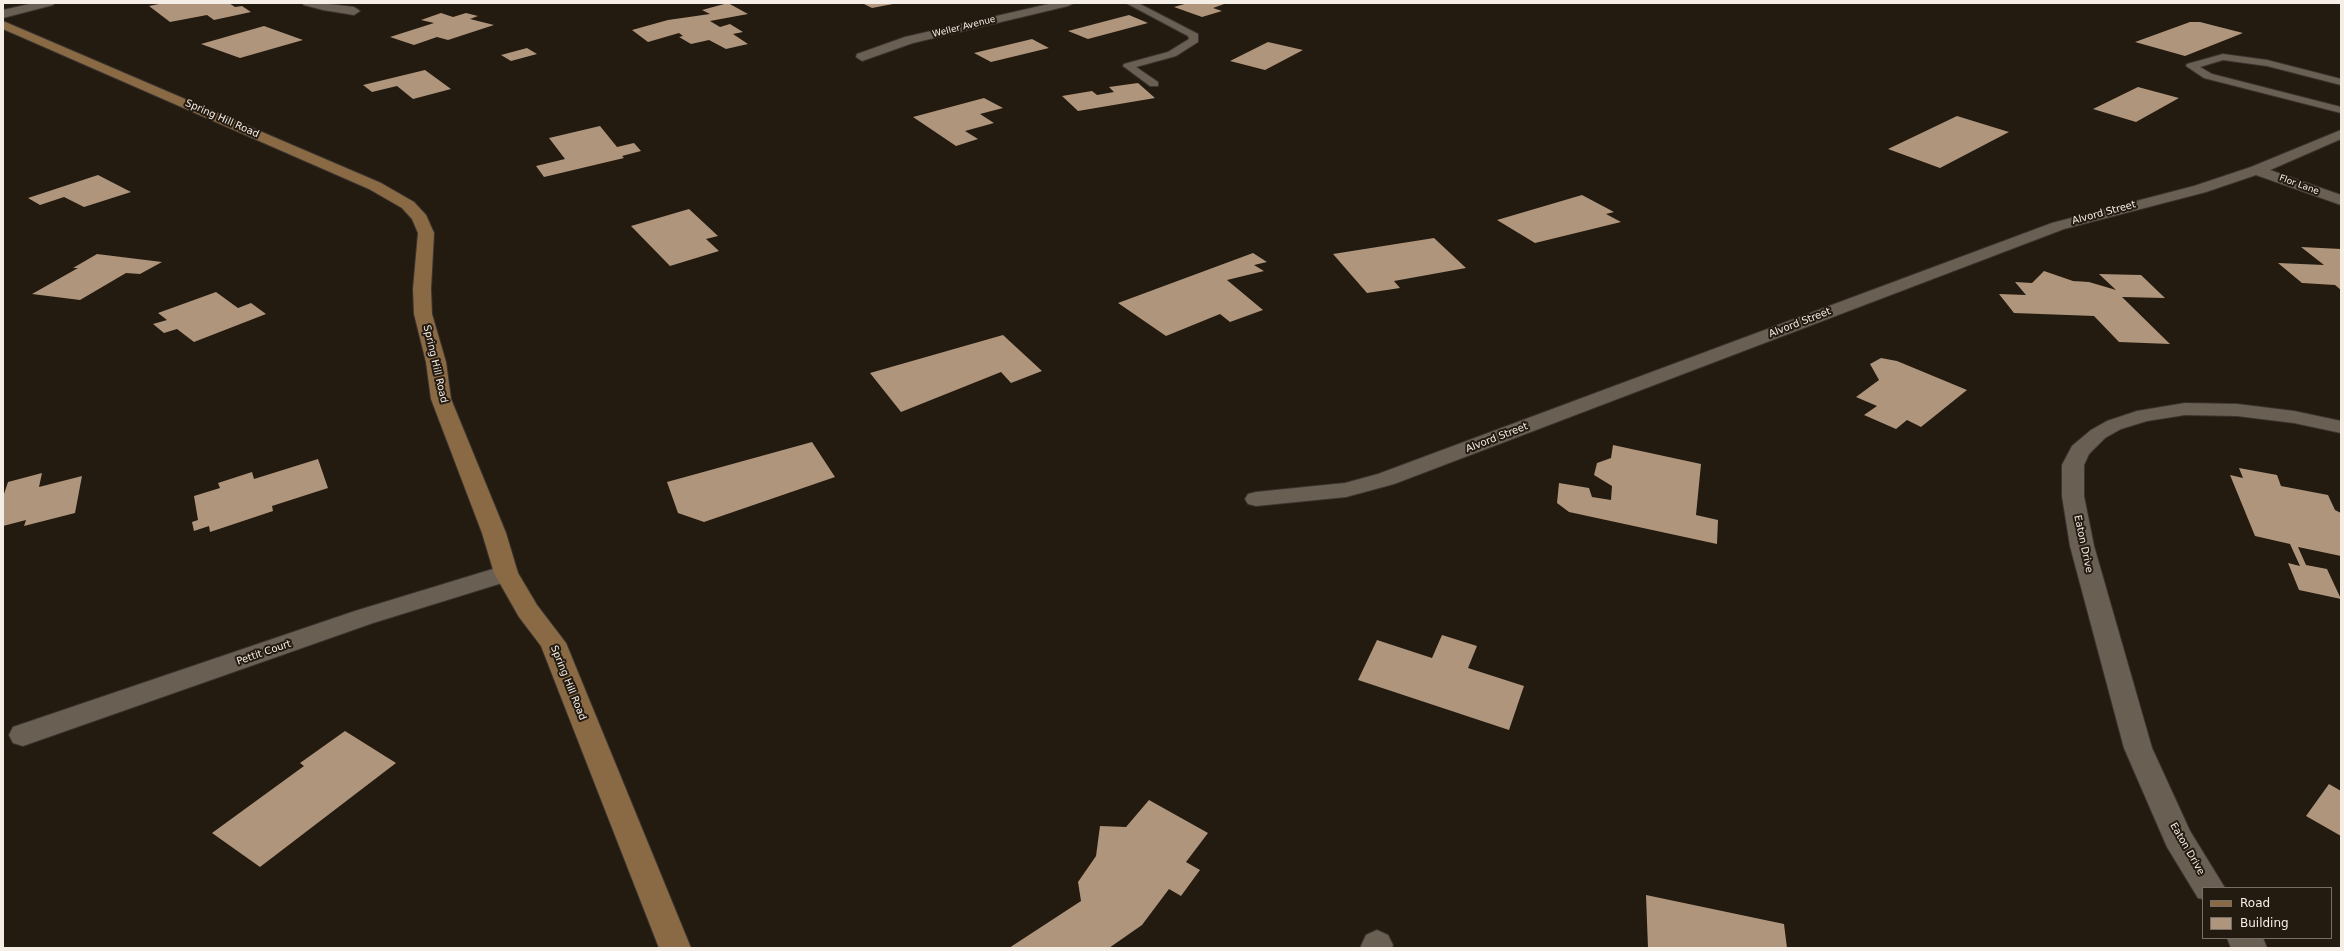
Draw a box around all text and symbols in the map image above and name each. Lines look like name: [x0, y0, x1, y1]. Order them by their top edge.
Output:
street label: Weller Avenue: [931, 14, 997, 40]
street label: Spring Hill Road: [183, 97, 261, 141]
street label: Flor Lane: [2278, 173, 2320, 197]
street label: Alvord Street: [2071, 199, 2137, 227]
street label: Alvord Street: [1767, 306, 1833, 340]
street label: Spring Hill Road: [420, 324, 450, 404]
street label: Alvord Street: [1464, 421, 1530, 455]
street label: Eaton Drive: [2071, 514, 2095, 574]
street label: Pettit Court: [235, 638, 293, 668]
street label: Spring Hill Road: [548, 644, 588, 722]
street label: Eaton Drive: [2167, 821, 2207, 877]
legend: [2202, 887, 2332, 939]
text: Road: [2240, 896, 2270, 910]
text: Building: [2240, 916, 2289, 930]

